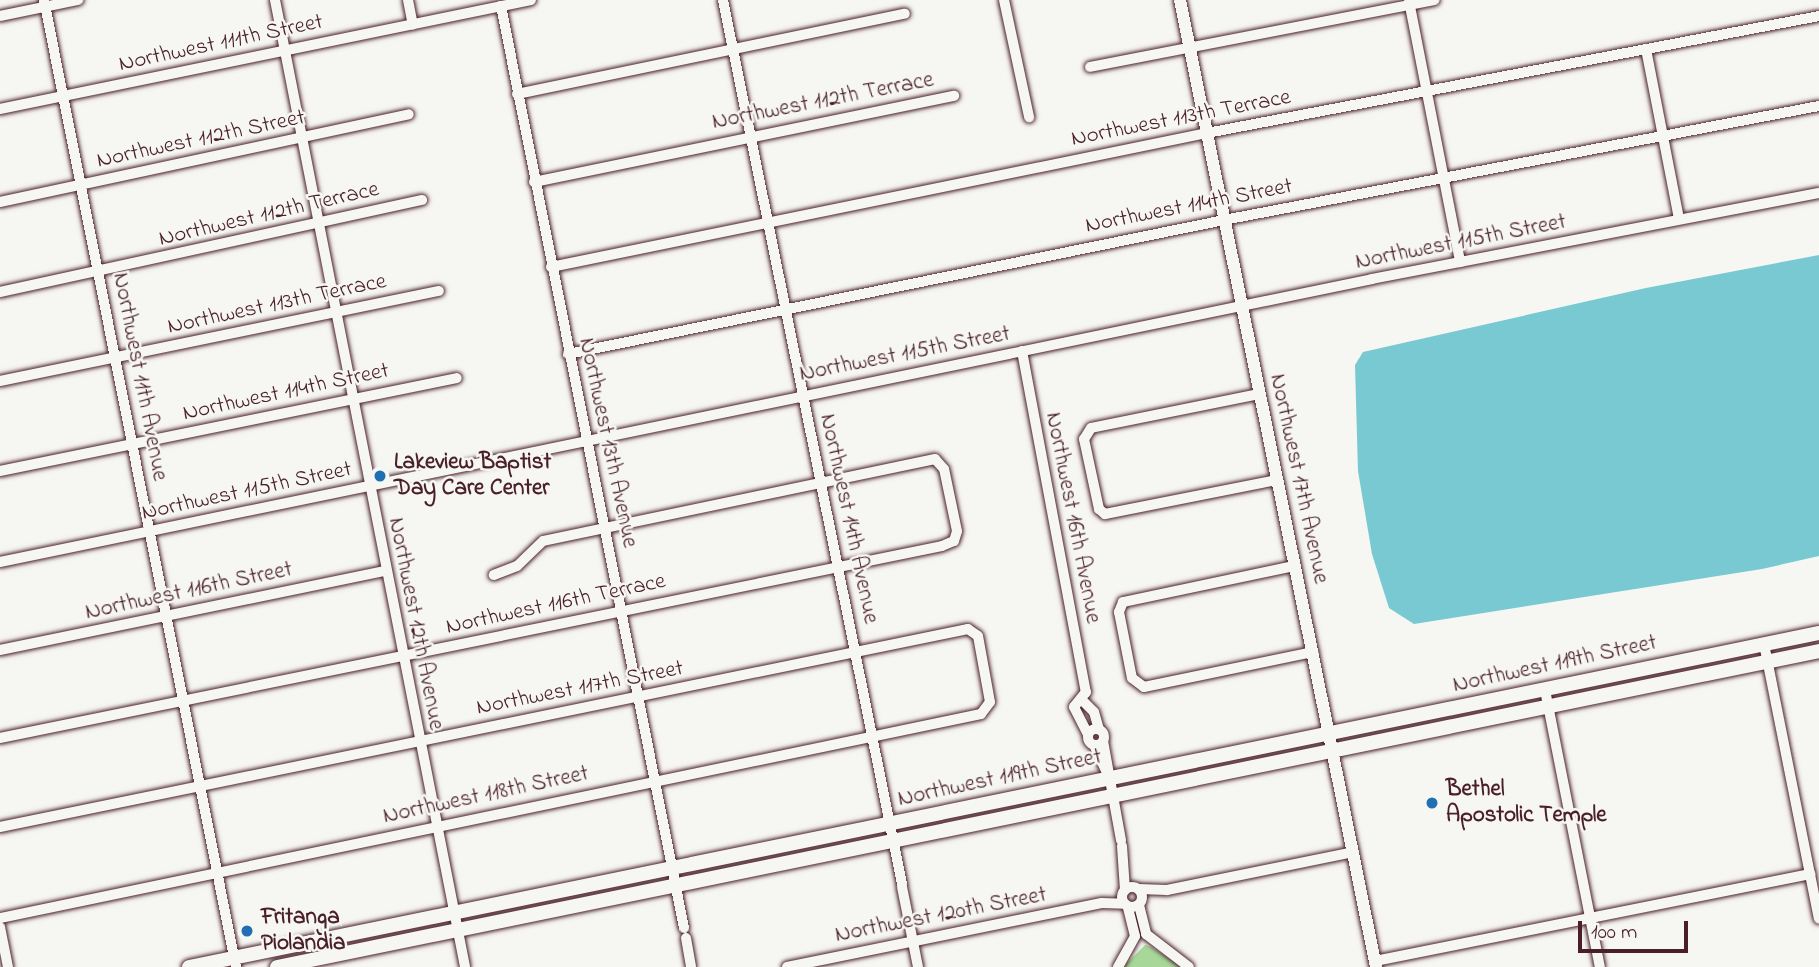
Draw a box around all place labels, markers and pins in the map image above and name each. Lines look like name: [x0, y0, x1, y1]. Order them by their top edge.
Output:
place label: Lakeview Baptist Day Care Center: [394, 449, 551, 503]
marker: Lakeview Baptist Day Care Center: [372, 468, 388, 484]
place label: Bethel Apostolic Temple: [1446, 776, 1607, 830]
marker: Bethel Apostolic Temple: [1424, 795, 1440, 811]
place label: Fritanga Piolandia: [261, 904, 345, 958]
marker: Fritanga Piolandia: [239, 923, 255, 939]

